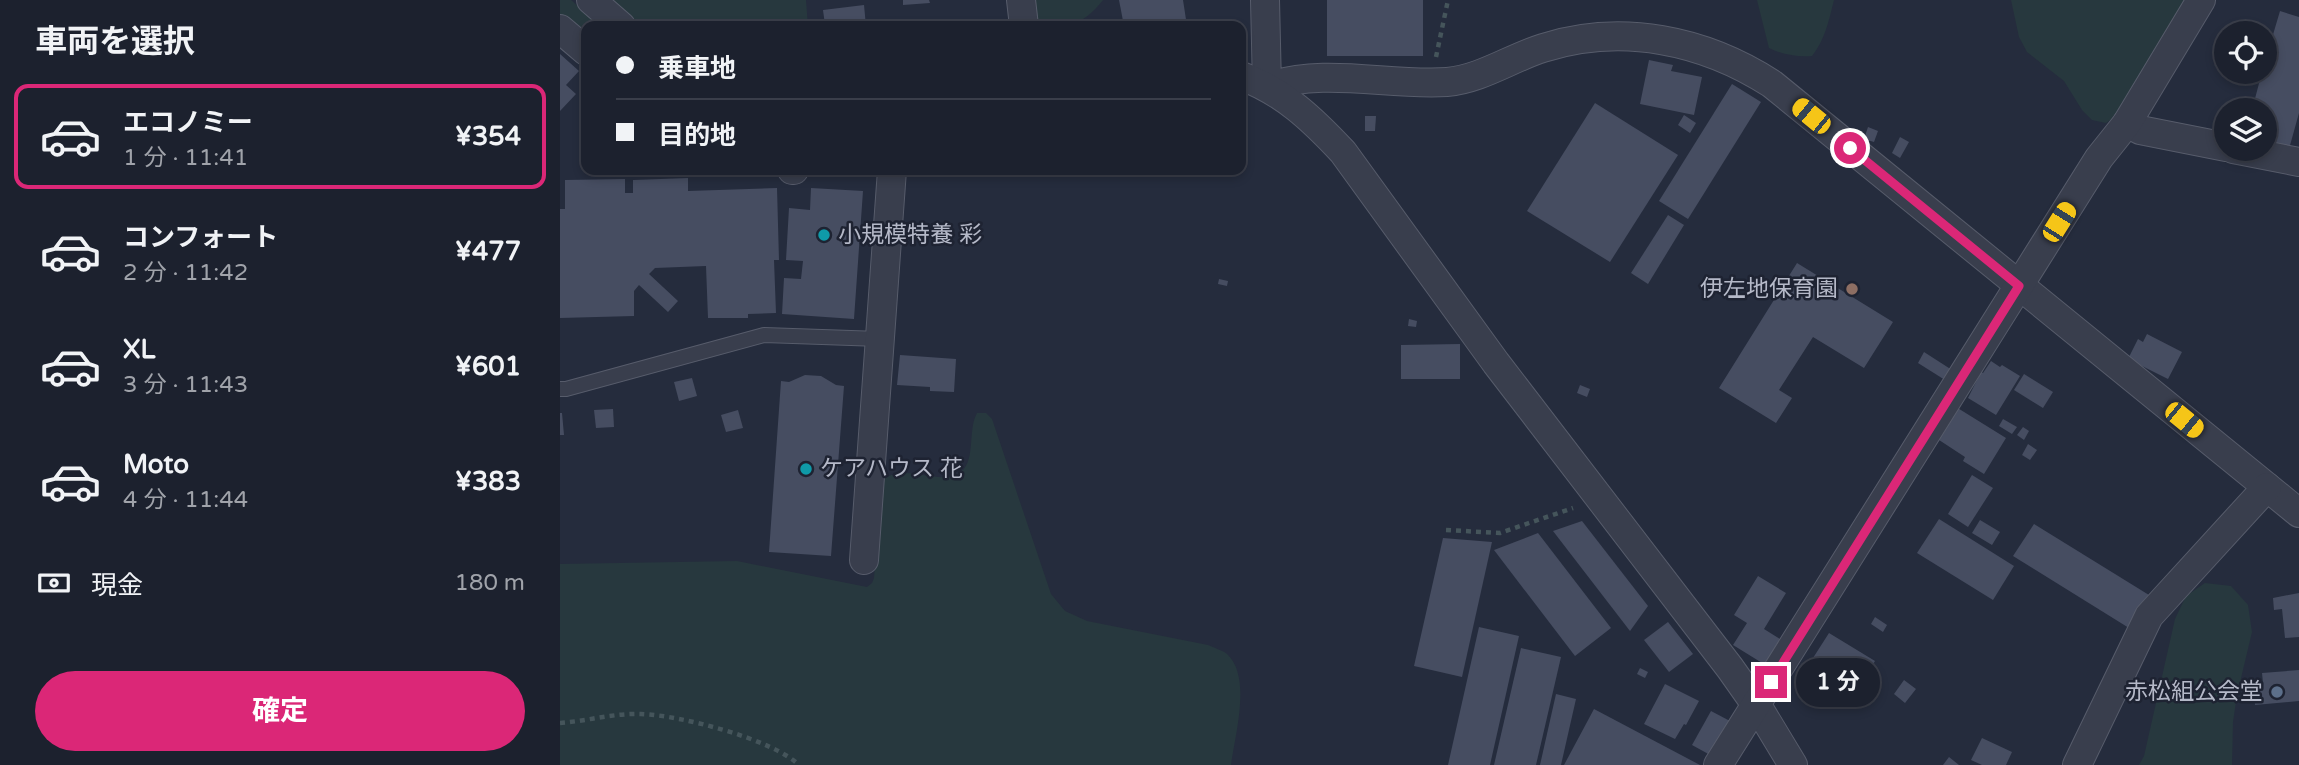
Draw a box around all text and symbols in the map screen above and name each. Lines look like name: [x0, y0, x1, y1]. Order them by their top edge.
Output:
map controls: [2214, 21, 2277, 161]
button: locate: [2214, 21, 2277, 84]
text: 車両を選択: [35, 23, 195, 61]
text: 乗車地: [658, 53, 736, 84]
car: [1789, 95, 1834, 137]
button: layers: [2214, 98, 2277, 161]
icon: car: [39, 105, 102, 168]
text: エコノミー: [123, 107, 253, 138]
text: 目的地: [658, 120, 736, 151]
text: ¥354: [455, 121, 521, 152]
route start: [1834, 132, 1866, 164]
text: 1 分 · 11:41: [123, 144, 248, 172]
car: [2039, 199, 2080, 245]
icon: car: [39, 220, 102, 283]
place label: 小規模特養 彩: [838, 221, 982, 249]
text: コンフォート: [123, 222, 278, 253]
marker: 小規模特養 彩: [816, 227, 832, 243]
text: ¥477: [455, 236, 521, 267]
text: 2 分 · 11:42: [123, 259, 248, 287]
place label: 伊左地保育園: [1700, 275, 1838, 303]
marker: 伊左地保育園: [1844, 281, 1860, 297]
text: XL: [123, 334, 155, 365]
icon: car: [39, 335, 102, 398]
text: ¥601: [455, 351, 521, 382]
text: 3 分 · 11:43: [123, 371, 248, 399]
car: [2162, 399, 2207, 441]
text: Moto: [123, 449, 189, 480]
icon: car: [39, 450, 102, 513]
place label: ケアハウス 花: [820, 455, 963, 483]
marker: ケアハウス 花: [798, 461, 814, 477]
text: ¥383: [455, 466, 521, 497]
text: 4 分 · 11:44: [123, 486, 248, 514]
icon: cash: [35, 564, 73, 602]
text: 180 m: [455, 569, 525, 597]
text: 現金: [91, 570, 143, 601]
callout: 1 分: [1796, 658, 1880, 706]
route end: [1755, 666, 1787, 698]
text: 1 分: [1816, 668, 1860, 696]
button: 確定: [35, 671, 525, 751]
place label: 赤松組公会堂: [2125, 678, 2263, 706]
marker: 赤松組公会堂: [2269, 684, 2285, 700]

